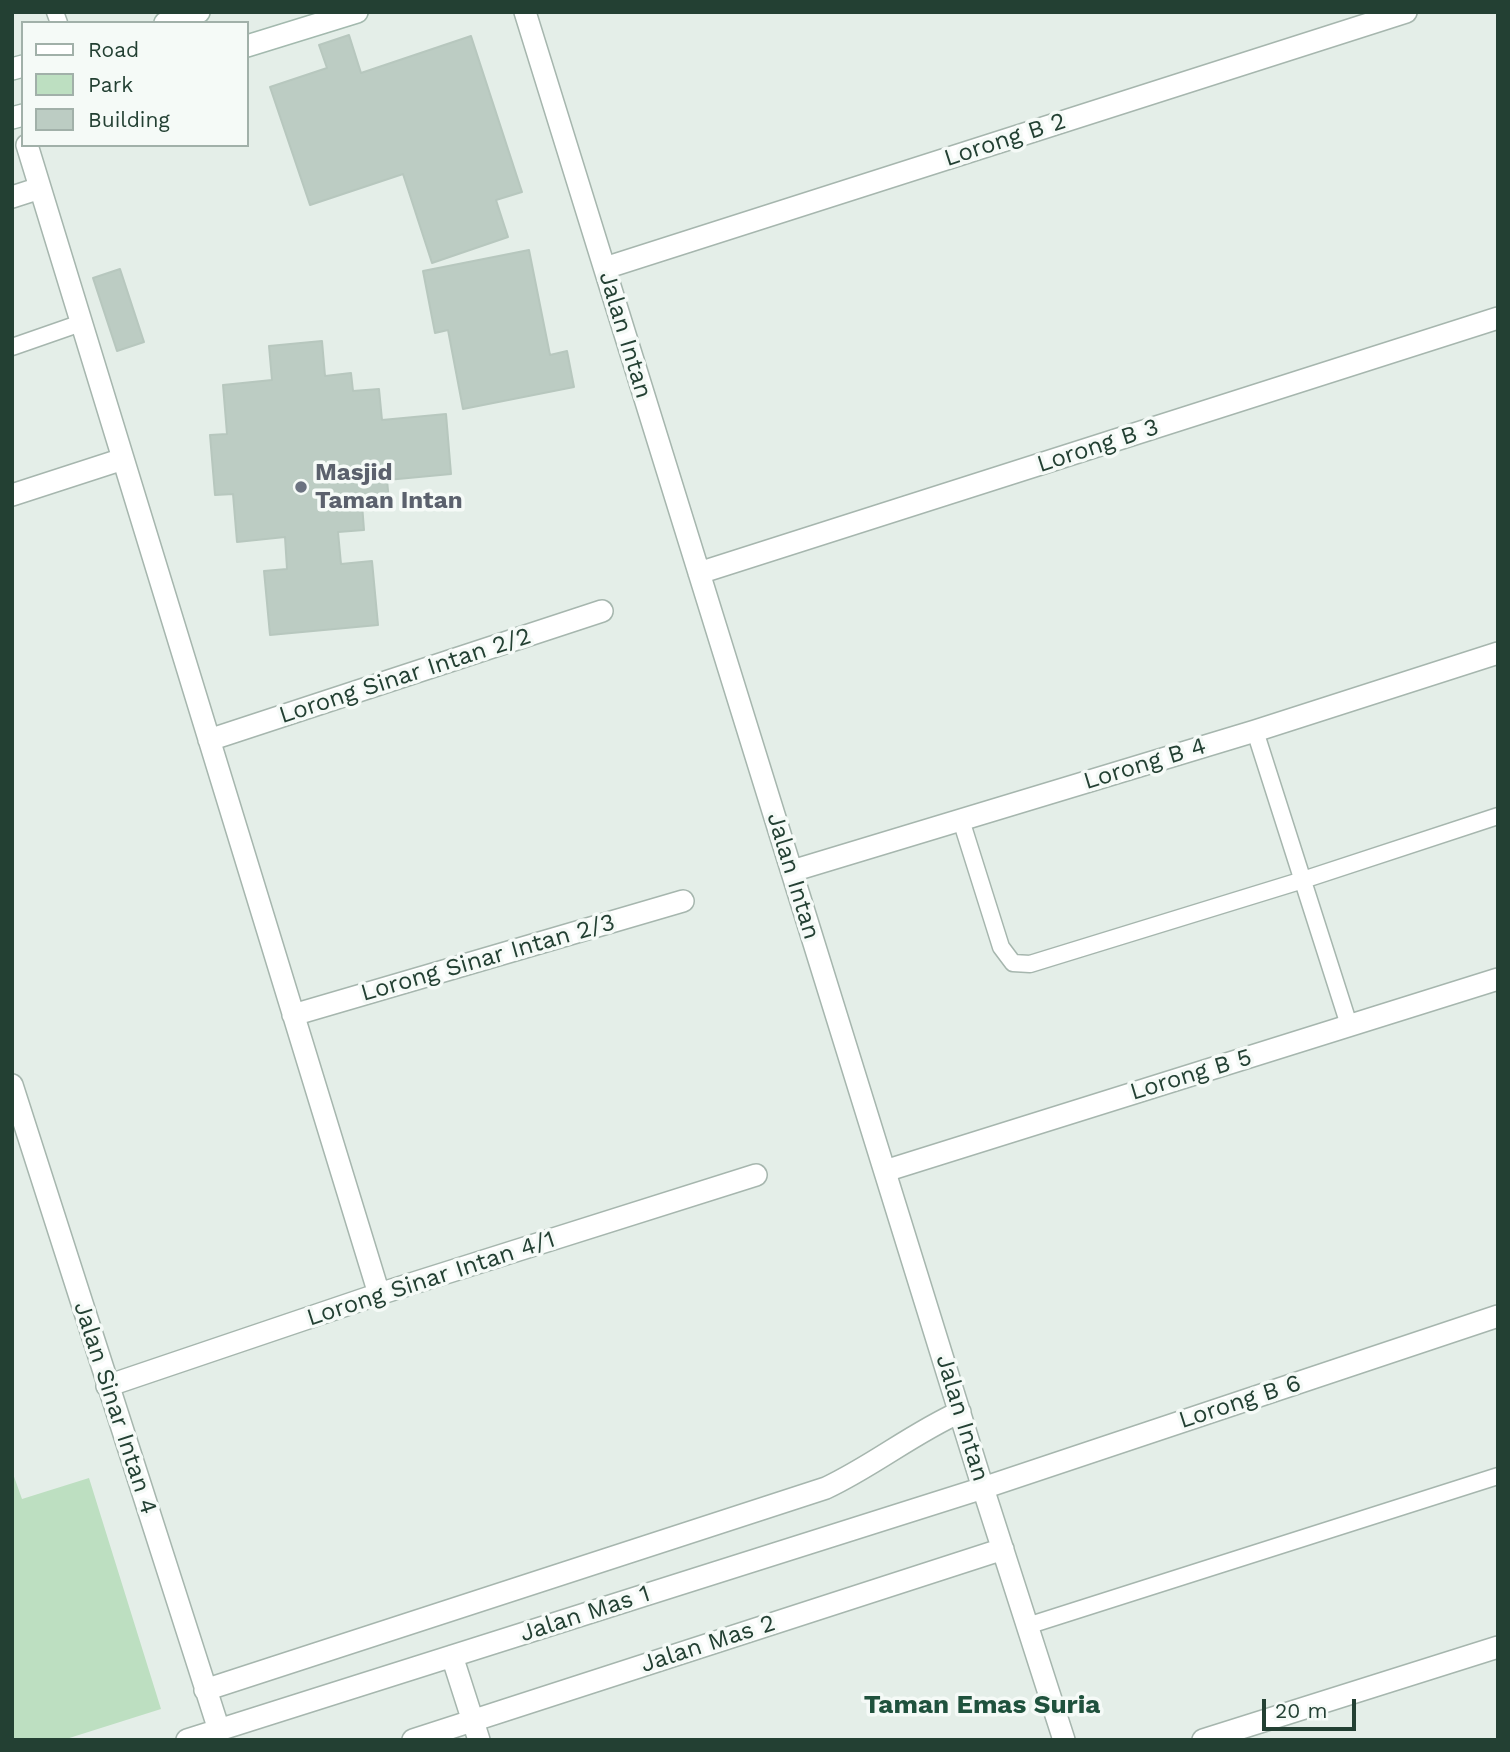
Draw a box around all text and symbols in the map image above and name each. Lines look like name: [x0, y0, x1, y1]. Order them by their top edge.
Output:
legend: [21, 21, 248, 147]
text: Road: [88, 37, 139, 62]
text: Park: [88, 72, 133, 97]
text: Building: [88, 107, 170, 132]
street label: Lorong B 2: [941, 107, 1069, 173]
street label: Jalan Intan: [592, 268, 658, 402]
street label: Lorong B 3: [1034, 413, 1162, 479]
place label: Masjid Taman Intan: [315, 459, 463, 515]
marker: Masjid Taman Intan: [293, 479, 309, 495]
street label: Lorong Sinar Intan 2/2: [276, 622, 534, 730]
street label: Lorong B 4: [1080, 732, 1210, 796]
street label: Jalan Intan: [760, 809, 826, 943]
street label: Lorong Sinar Intan 2/3: [358, 908, 618, 1008]
street label: Lorong B 5: [1127, 1043, 1255, 1107]
street label: Lorong Sinar Intan 4/1: [303, 1225, 559, 1333]
street label: Jalan Sinar Intan 4: [67, 1298, 163, 1518]
street label: Jalan Intan: [929, 1351, 995, 1485]
street label: Lorong B 6: [1175, 1369, 1305, 1435]
street label: Jalan Mas 1: [516, 1579, 654, 1649]
street label: Jalan Mas 2: [637, 1609, 779, 1679]
scale bar: [1265, 1686, 1360, 1730]
district label: Taman Emas Suria: [864, 1689, 1100, 1721]
text: 20 m: [1275, 1698, 1327, 1723]

